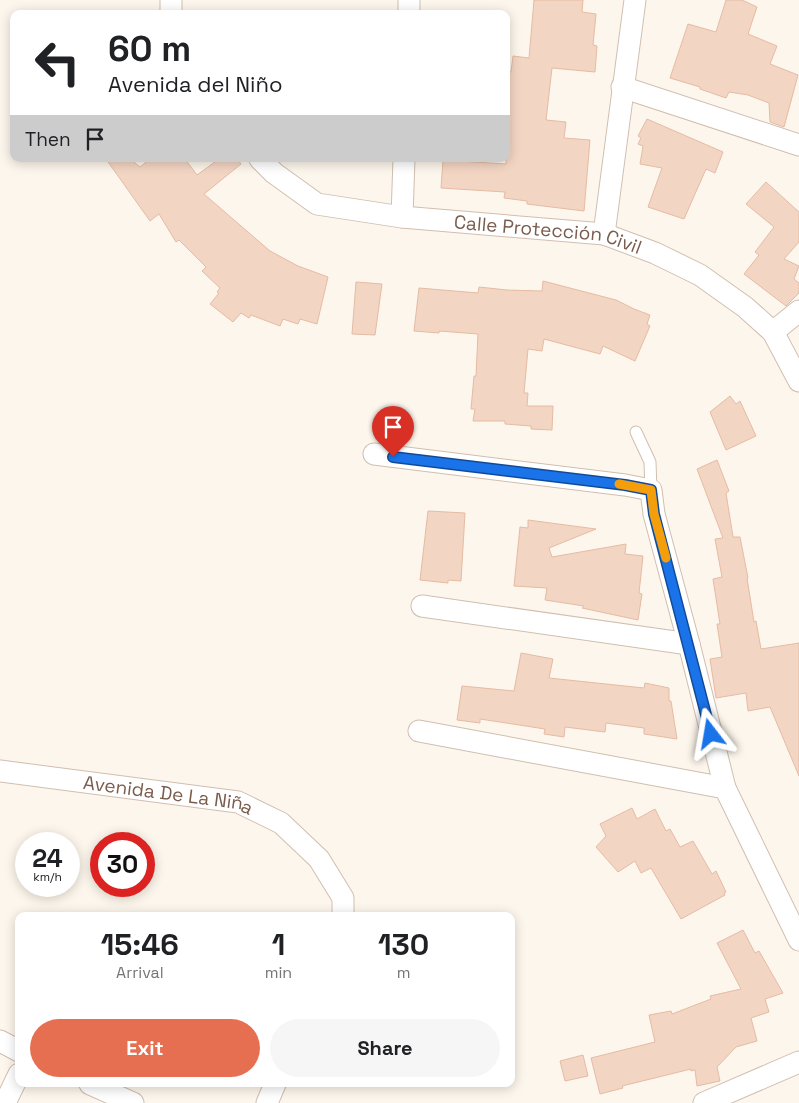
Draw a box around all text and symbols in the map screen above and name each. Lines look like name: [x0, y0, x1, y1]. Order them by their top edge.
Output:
text: 60 m: [108, 27, 191, 71]
icon: left: [25, 30, 90, 95]
text: Avenida del Niño: [108, 70, 283, 98]
icon: arrive: [81, 125, 109, 153]
text: Then: [25, 127, 71, 152]
street label: Calle Protección Civil: [453, 209, 645, 260]
pin: [372, 406, 414, 457]
icon: arrive: [379, 413, 407, 441]
position arrow: [684, 707, 736, 759]
street label: Avenida De La Niña: [82, 770, 258, 821]
speed limit sign: 30: [90, 832, 155, 897]
text: 24: [32, 842, 63, 874]
text: km/h: [33, 869, 62, 885]
text: 15:46: [101, 925, 179, 964]
text: 1: [272, 925, 285, 964]
text: 130: [378, 925, 429, 964]
text: Arrival: [116, 962, 164, 983]
text: min: [265, 962, 292, 983]
text: m: [397, 962, 410, 983]
button: Exit: [30, 1019, 260, 1077]
button: Share: [270, 1019, 500, 1077]

